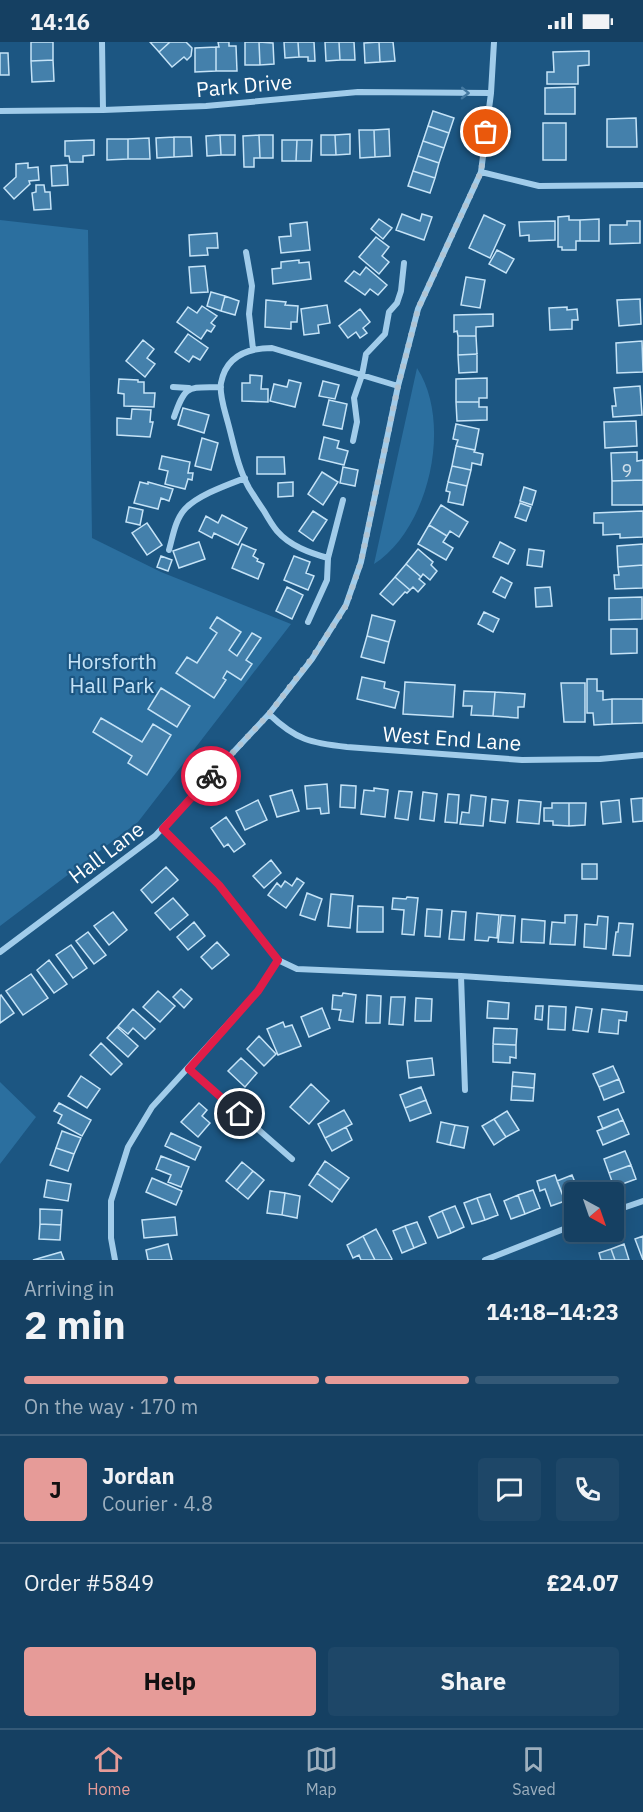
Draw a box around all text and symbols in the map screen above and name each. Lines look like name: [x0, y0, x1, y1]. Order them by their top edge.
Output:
text: 14:16: [30, 7, 90, 36]
street label: Park Drive: [195, 67, 293, 103]
one-way arrow: [461, 86, 470, 99]
pin: [460, 106, 511, 157]
icon: bag: [469, 115, 502, 148]
house number: 9: [622, 459, 632, 482]
park label: Horsforth Hall Park: [67, 647, 157, 699]
street label: West End Lane: [382, 719, 522, 757]
courier: [181, 746, 241, 806]
icon: bike: [195, 760, 228, 793]
street label: Hall Lane: [63, 814, 149, 890]
pin: [214, 1088, 265, 1139]
icon: home: [223, 1097, 256, 1130]
north arrow: [564, 1182, 624, 1242]
map controls: [564, 1182, 624, 1242]
text: Arriving in: [24, 1275, 114, 1302]
text: 14:18–14:23: [486, 1297, 619, 1326]
text: 2 min: [24, 1299, 126, 1350]
text: On the way · 170 m: [24, 1393, 198, 1420]
button: chat: [478, 1458, 541, 1521]
button: phone: [556, 1458, 619, 1521]
text: Jordan: [102, 1461, 175, 1490]
text: J: [49, 1475, 62, 1504]
text: Courier · 4.8: [102, 1490, 213, 1517]
text: Order #5849: [24, 1568, 154, 1597]
text: £24.07: [547, 1568, 619, 1597]
button: Help: [24, 1647, 316, 1716]
button: Share: [328, 1647, 619, 1716]
tab: Home: [87, 1743, 130, 1799]
tab: Map: [305, 1743, 338, 1799]
tab: Saved: [512, 1743, 556, 1799]

